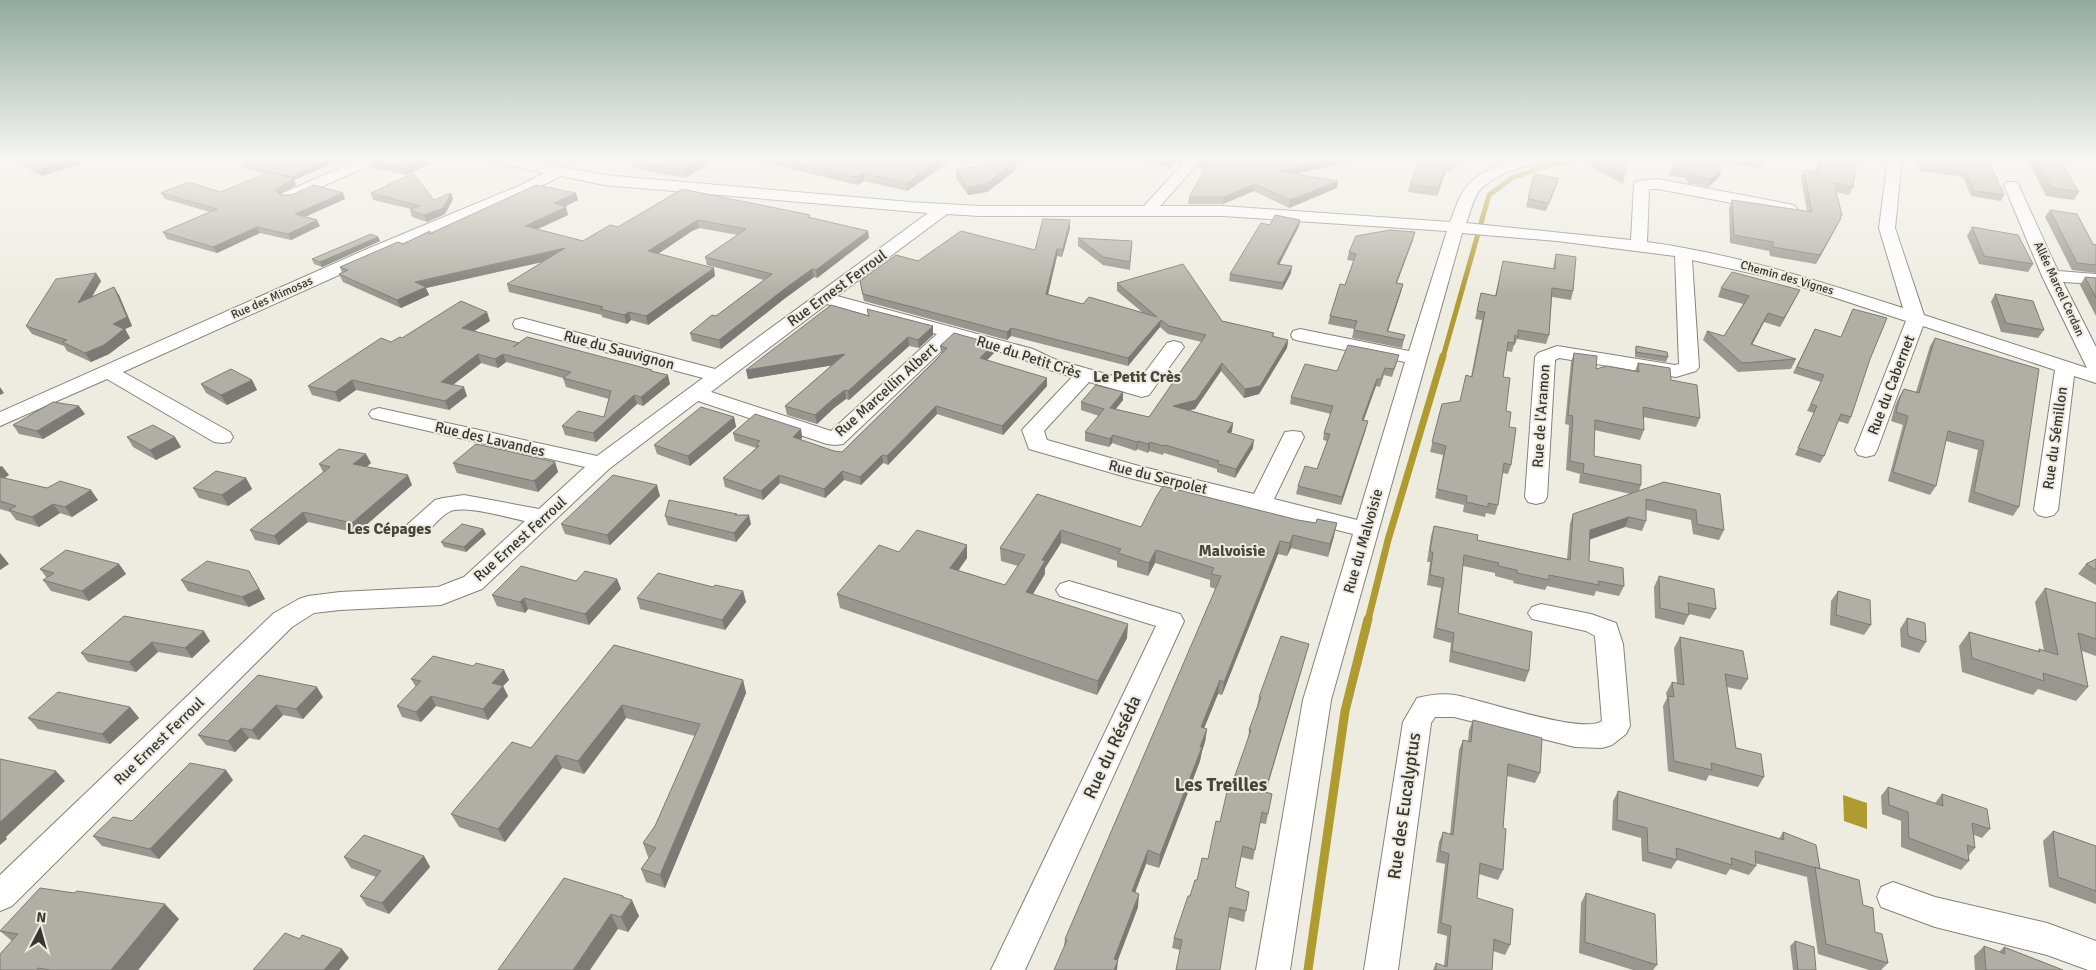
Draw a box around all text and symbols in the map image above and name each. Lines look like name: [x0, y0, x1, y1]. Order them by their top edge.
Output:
street label: Allée Marcel Cerdan: [2030, 239, 2088, 339]
street label: Rue Ernest Ferroul: [784, 246, 890, 330]
street label: Chemin des Vignes: [1739, 258, 1835, 298]
street label: Rue des Mimosas: [229, 273, 315, 323]
street label: Rue du Sauvignon: [562, 327, 676, 373]
street label: Rue du Petit Crès: [974, 332, 1084, 383]
street label: Rue du Cabernet: [1864, 332, 1918, 438]
street label: Rue Marcellin Albert: [831, 339, 941, 441]
street label: Rue de l'Aramon: [1528, 364, 1554, 468]
district label: Le Petit Crès: [1093, 367, 1181, 387]
street label: Rue du Sémillon: [2039, 386, 2071, 490]
street label: Rue des Lavandes: [433, 418, 547, 461]
street label: Rue du Serpolet: [1107, 456, 1209, 498]
street label: Rue du Malvoisie: [1339, 487, 1387, 595]
street label: Rue Ernest Ferroul: [470, 493, 570, 585]
district label: Les Cépages: [347, 519, 431, 539]
district label: Malvoisie: [1199, 541, 1266, 561]
street label: Rue du Réséda: [1078, 692, 1146, 802]
street label: Rue Ernest Ferroul: [110, 693, 208, 789]
street label: Rue des Eucalyptus: [1383, 731, 1425, 881]
district label: Les Treilles: [1175, 773, 1267, 797]
north arrow: [15, 905, 65, 955]
text: N: [36, 909, 47, 927]

